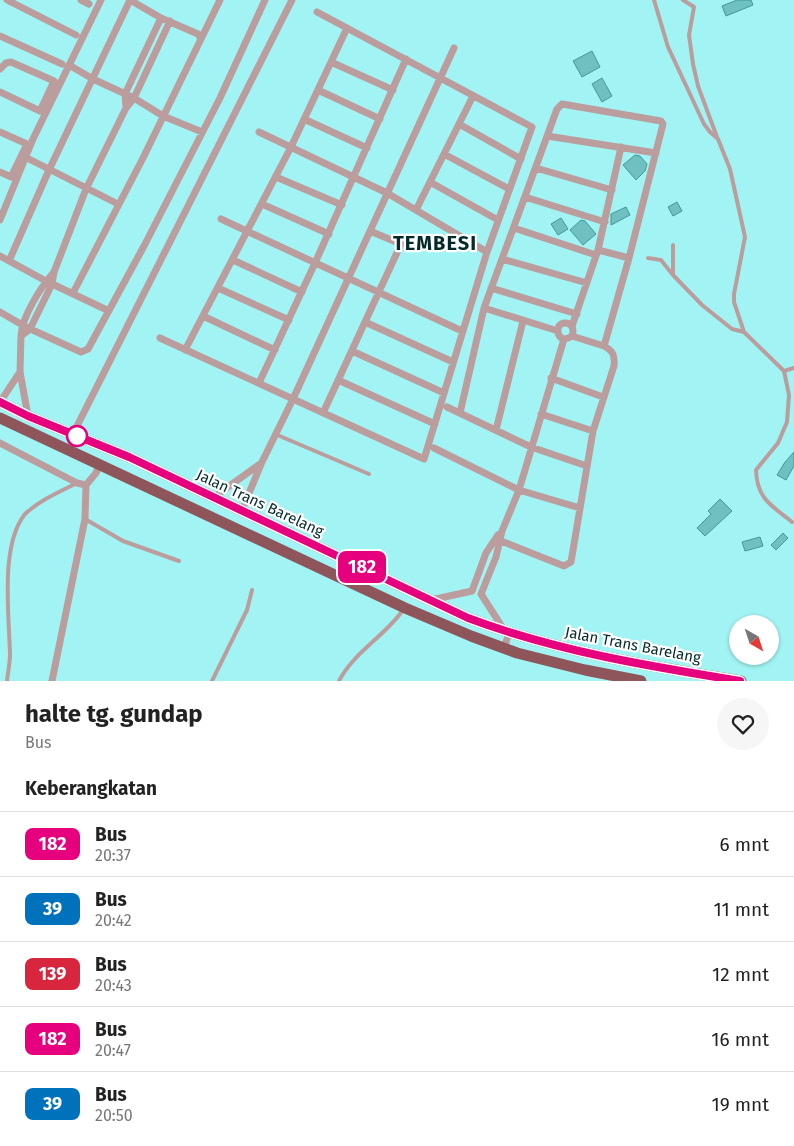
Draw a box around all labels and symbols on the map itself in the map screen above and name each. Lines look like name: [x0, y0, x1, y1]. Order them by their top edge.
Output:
district label: TEMBESI: [393, 231, 477, 255]
unlabelled marker: [66, 425, 88, 447]
street label: Jalan Trans Barelang: [194, 466, 327, 540]
line badge: 182: [333, 551, 391, 583]
north arrow: [729, 615, 779, 665]
street label: Jalan Trans Barelang: [563, 623, 703, 667]

